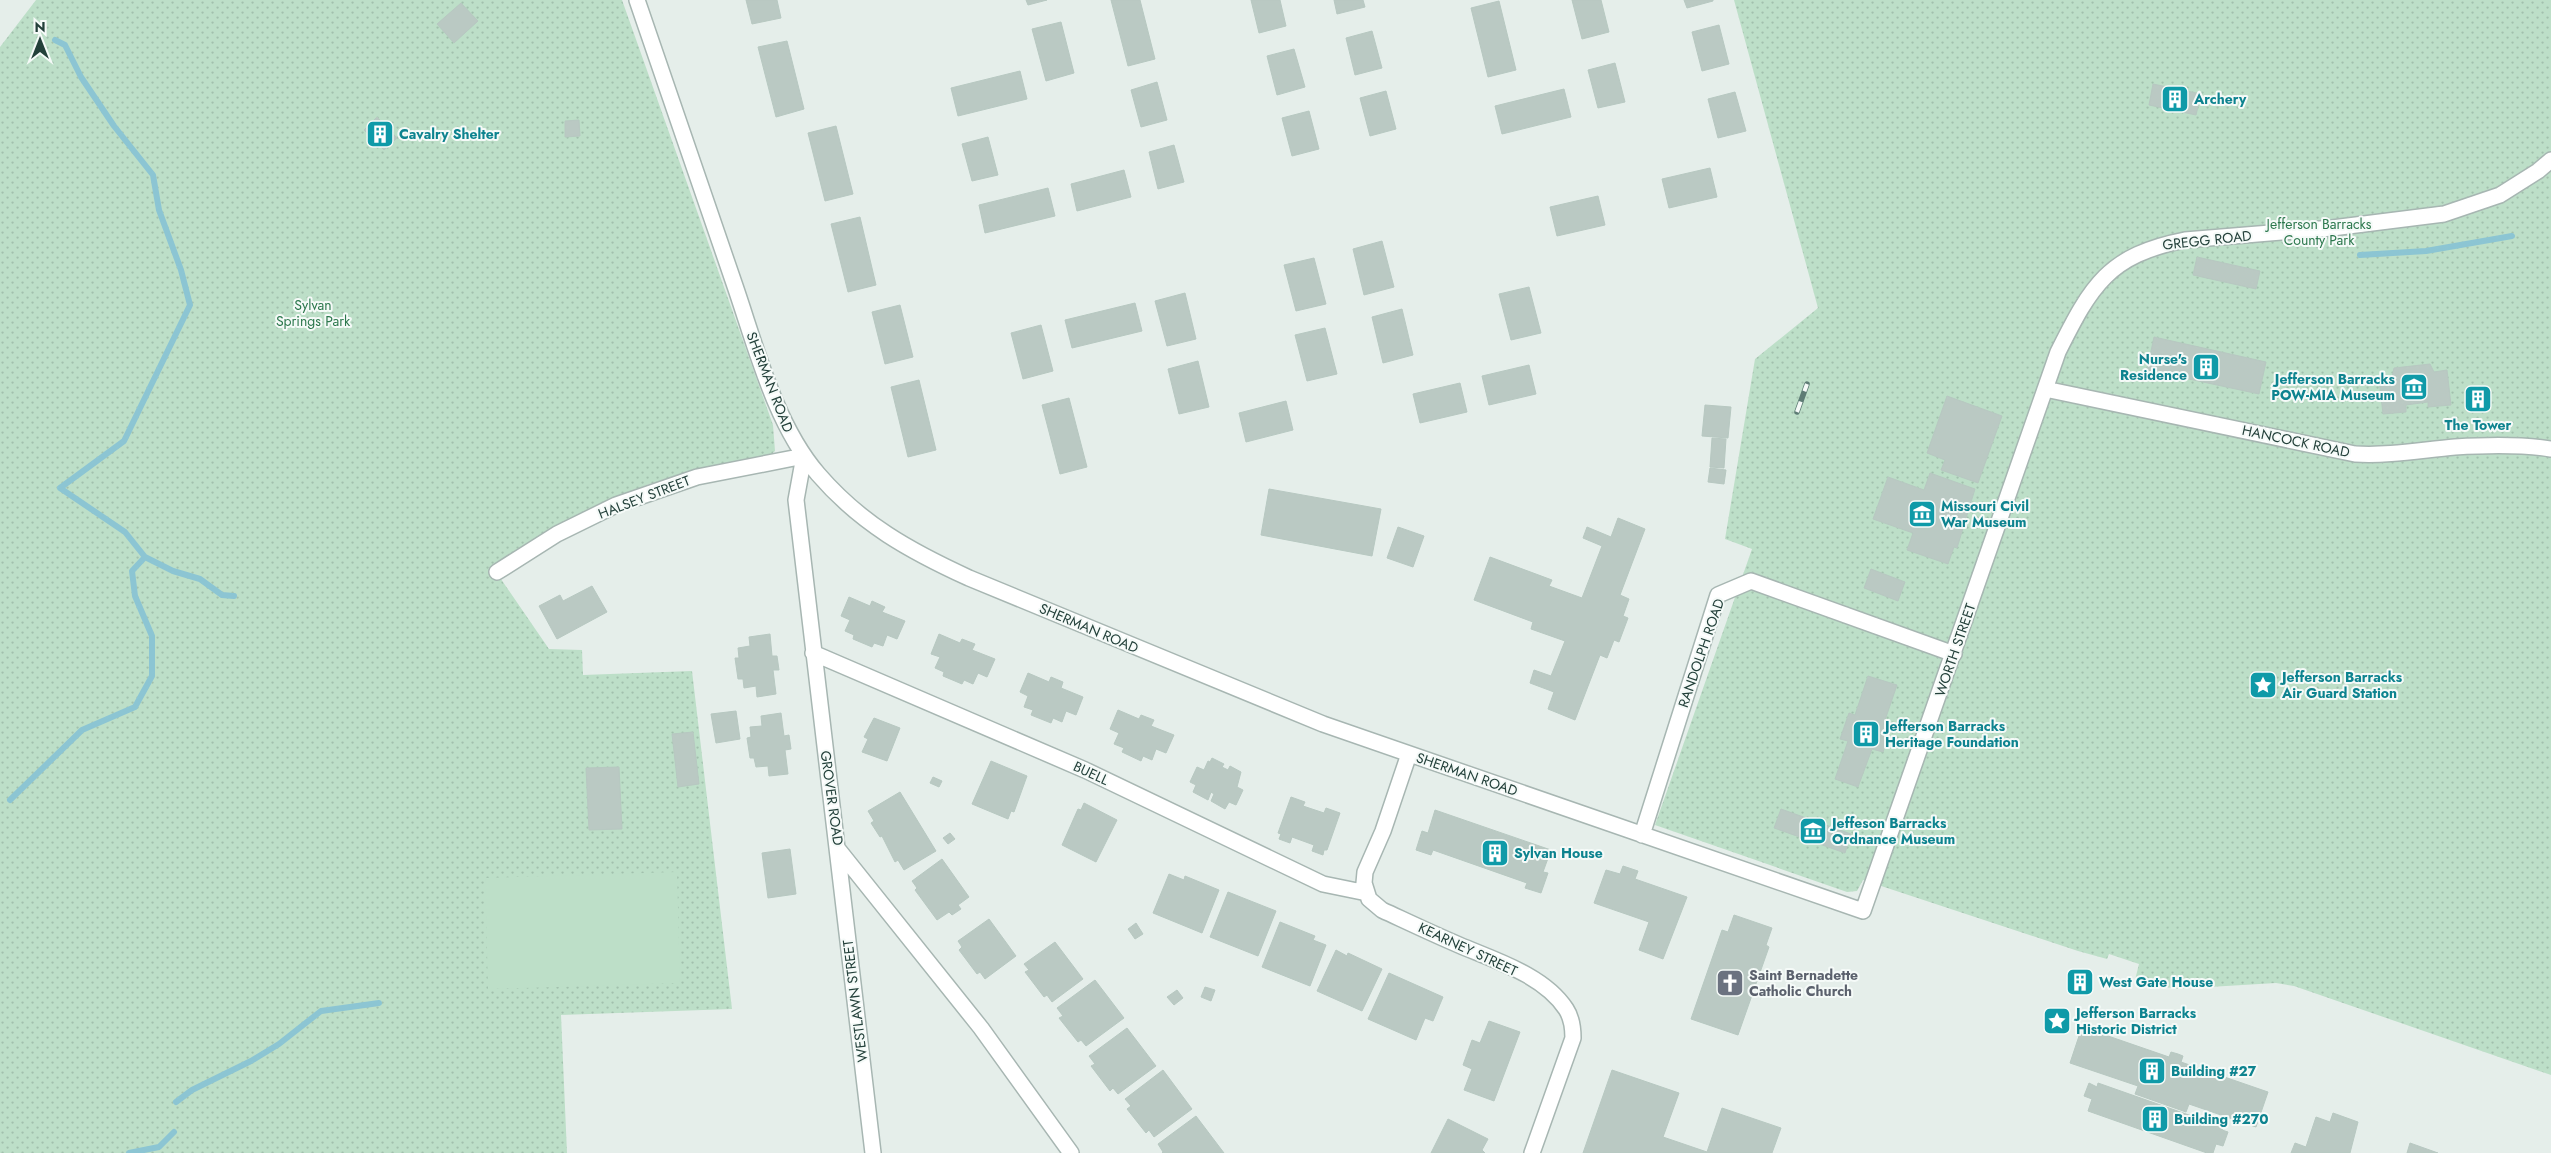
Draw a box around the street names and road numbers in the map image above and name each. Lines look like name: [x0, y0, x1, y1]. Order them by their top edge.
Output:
street label: GREGG ROAD: [2161, 225, 2253, 255]
street label: SHERMAN ROAD: [742, 329, 798, 435]
street label: HANCOCK ROAD: [2240, 420, 2352, 462]
street label: HALSEY STREET: [595, 470, 693, 524]
street label: RANDOLPH ROAD: [1673, 596, 1729, 710]
street label: SHERMAN ROAD: [1036, 598, 1142, 658]
street label: WORTH STREET: [1930, 600, 1980, 699]
street label: SHERMAN ROAD: [1414, 747, 1520, 801]
street label: GROVER ROAD: [815, 749, 849, 847]
street label: BUELL: [1070, 756, 1113, 790]
street label: KEARNEY STREET: [1415, 917, 1521, 981]
street label: WESTLAWN STREET: [838, 938, 872, 1063]

